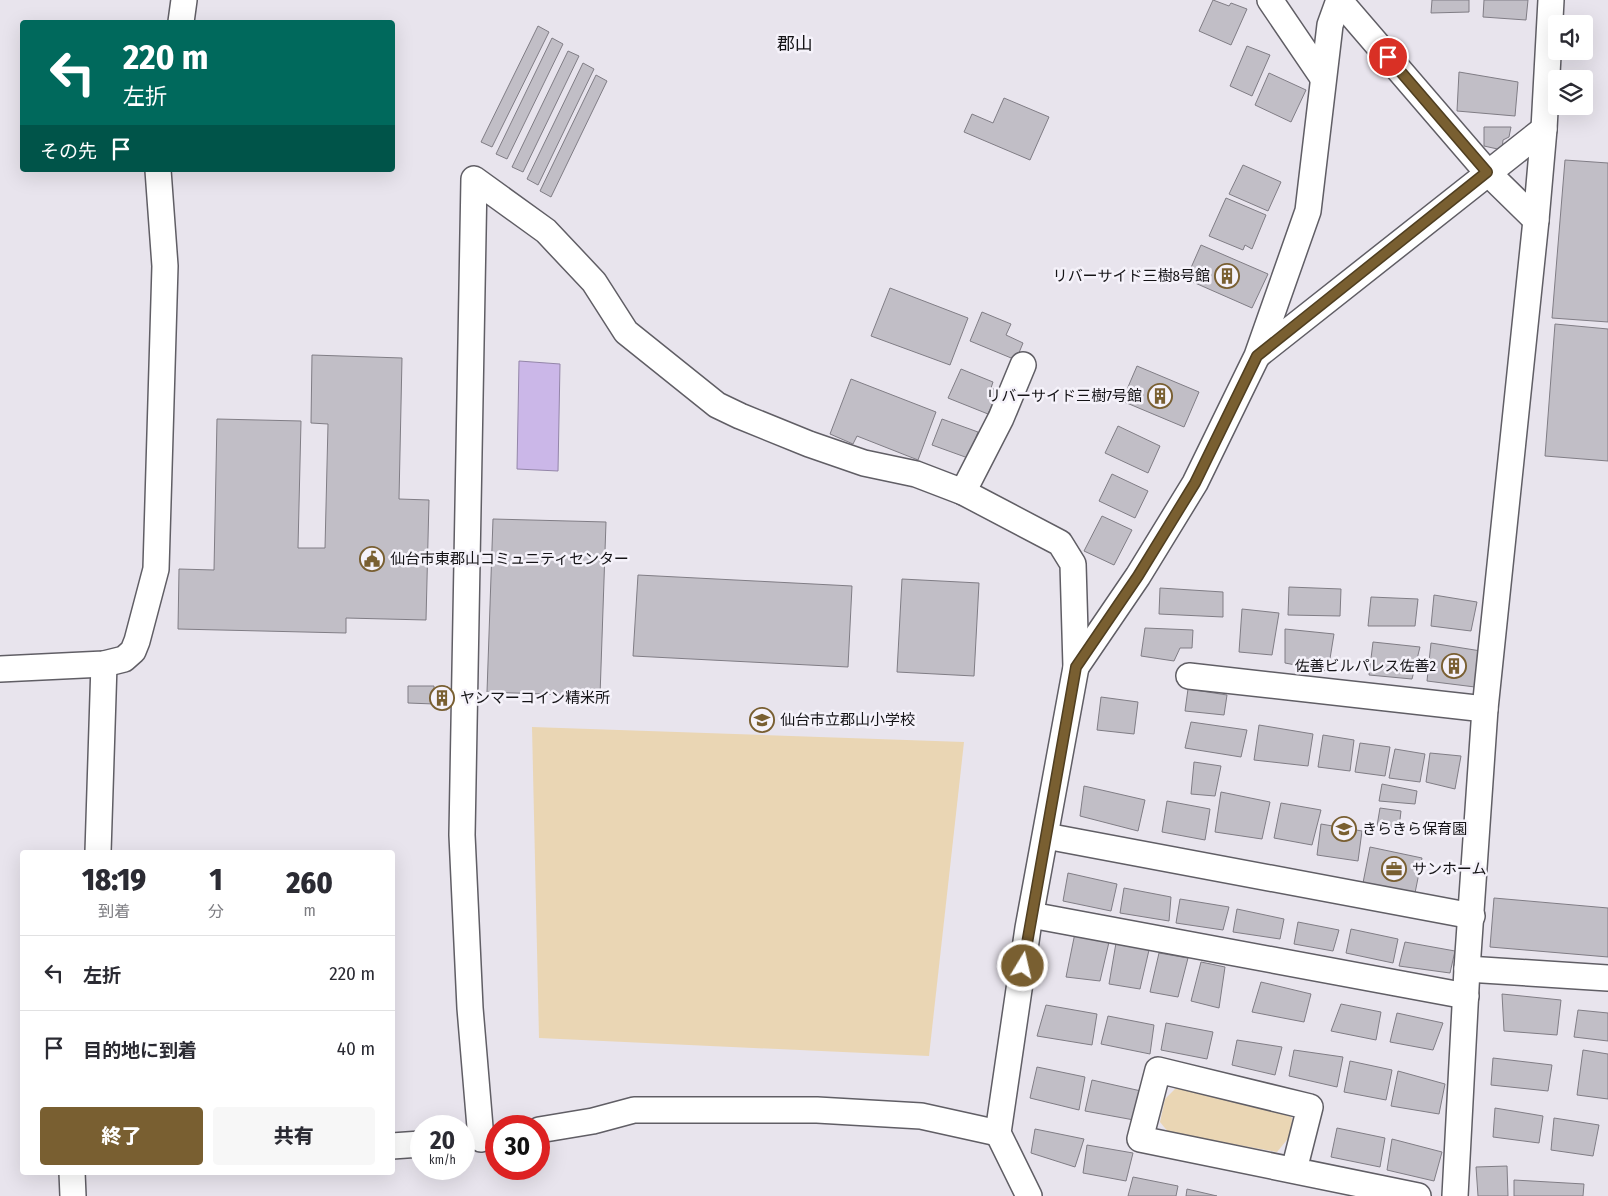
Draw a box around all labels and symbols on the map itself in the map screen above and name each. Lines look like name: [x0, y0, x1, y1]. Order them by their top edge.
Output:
district label: 郡山: [777, 33, 813, 55]
pin: [1367, 36, 1409, 78]
building icon: リバーサイド三樹8号館: [1214, 263, 1240, 289]
place label: リバーサイド三樹8号館: [1053, 267, 1210, 285]
building icon: リバーサイド三樹7号館: [1147, 383, 1173, 409]
place label: リバーサイド三樹7号館: [986, 387, 1142, 405]
public building icon: 仙台市東郡山コミュニティセンター: [359, 546, 385, 572]
place label: 仙台市東郡山コミュニティセンター: [390, 550, 629, 568]
building icon: 佐善ビルパレス佐善2: [1441, 653, 1467, 679]
place label: 佐善ビルパレス佐善2: [1294, 657, 1436, 675]
building icon: ヤンマーコイン精米所: [429, 685, 455, 711]
place label: ヤンマーコイン精米所: [460, 689, 610, 707]
school or university icon: 仙台市立郡山小学校: [749, 707, 775, 733]
place label: 仙台市立郡山小学校: [780, 711, 915, 729]
school or university icon: きらきら保育園: [1331, 816, 1357, 842]
place label: きらきら保育園: [1362, 820, 1467, 838]
office icon: サンホーム: [1381, 856, 1407, 882]
place label: サンホーム: [1412, 860, 1487, 878]
position arrow: [996, 939, 1048, 991]
speed limit sign: 30: [485, 1115, 550, 1180]

